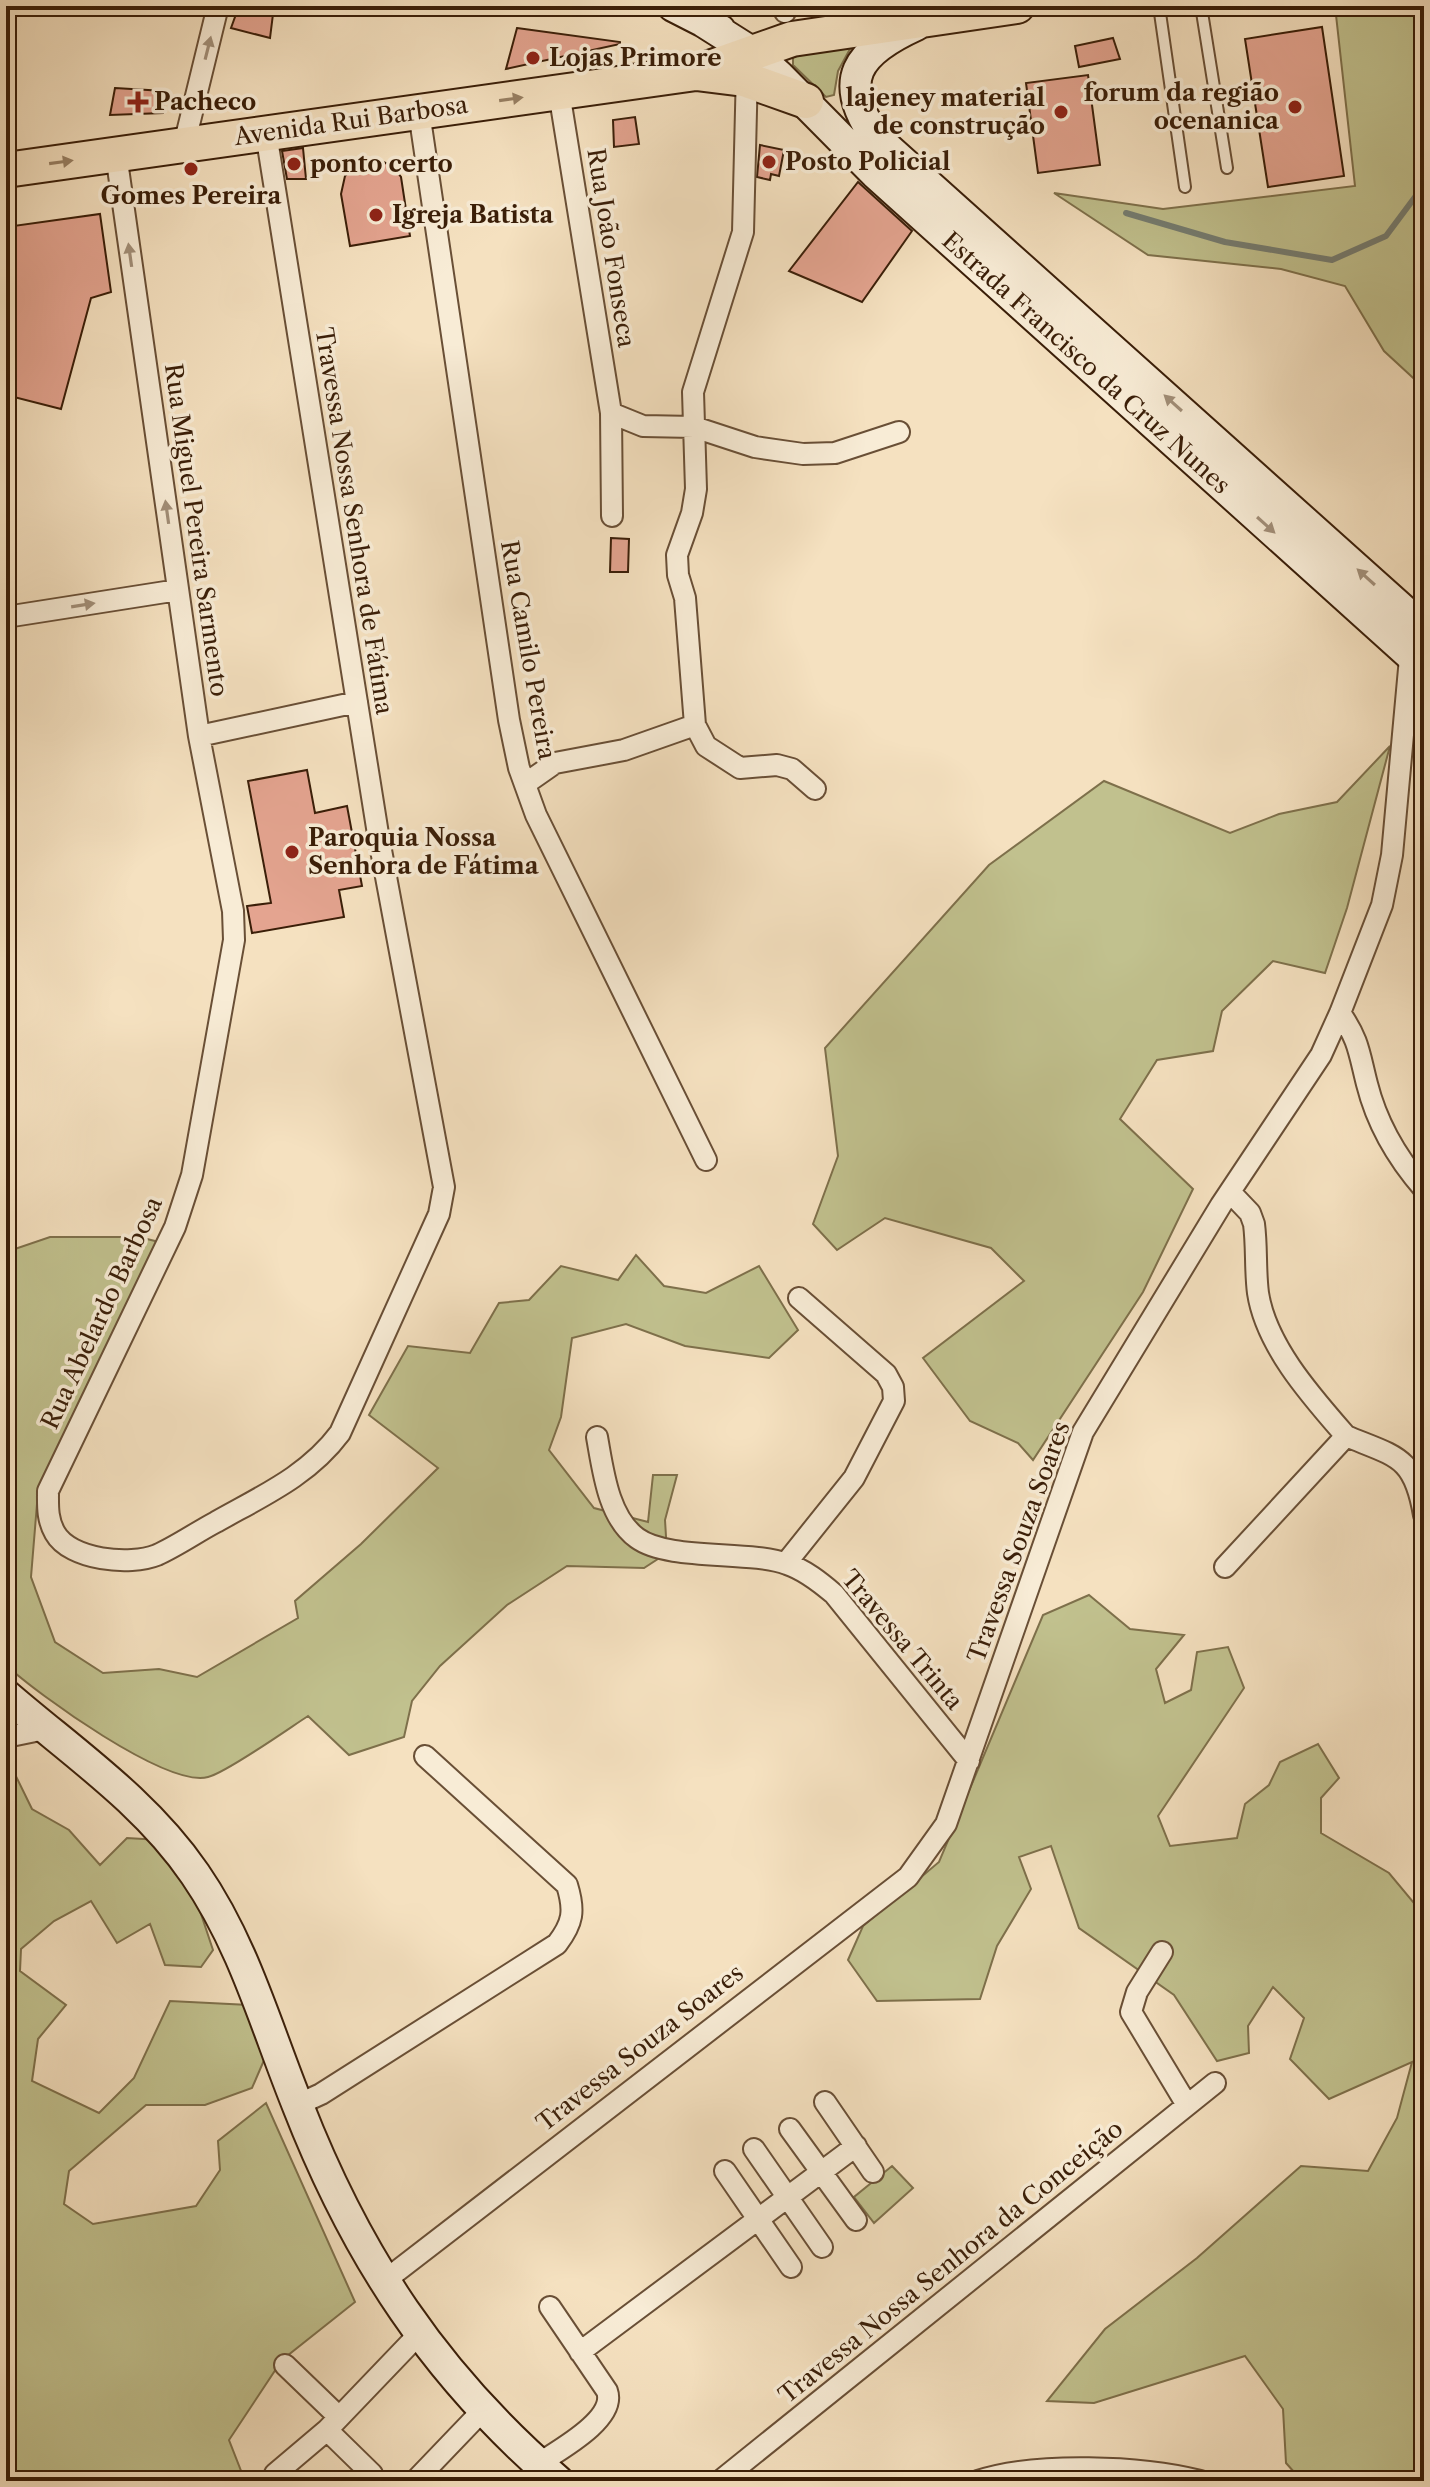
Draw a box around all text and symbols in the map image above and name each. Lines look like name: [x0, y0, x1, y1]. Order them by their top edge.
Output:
one-way arrow: [202, 36, 214, 61]
place label: Lojas Primore: [549, 43, 721, 72]
marker: Lojas Primore: [524, 49, 542, 67]
place label: forum da região ocenanica: [1083, 78, 1280, 135]
place label: lajeney material de construção: [846, 83, 1045, 140]
place label: Pacheco: [154, 87, 256, 116]
street label: Avenida Rui Barbosa: [231, 90, 470, 151]
one-way arrow: [499, 92, 524, 105]
marker: Pacheco: [129, 93, 147, 111]
marker: forum da região ocenanica: [1286, 98, 1304, 116]
marker: lajeney material de construção: [1052, 103, 1070, 121]
street label: Rua João Fonseca: [581, 146, 642, 350]
place label: Posto Policial: [785, 147, 950, 176]
place label: ponto certo: [310, 149, 453, 178]
marker: Posto Policial: [760, 153, 778, 171]
one-way arrow: [49, 155, 74, 168]
marker: ponto certo: [285, 155, 303, 173]
marker: Gomes Pereira: [182, 160, 200, 178]
place label: Gomes Pereira: [101, 181, 283, 210]
place label: Igreja Batista: [392, 200, 554, 229]
marker: Igreja Batista: [367, 206, 385, 224]
street label: Estrada Francisco da Cruz Nunes: [936, 226, 1236, 500]
one-way arrow: [123, 242, 136, 267]
street label: Travessa Nossa Senhora de Fátima: [310, 325, 399, 717]
street label: Rua Miguel Pereira Sarmento: [159, 362, 234, 698]
one-way arrow: [1164, 394, 1183, 412]
one-way arrow: [160, 500, 173, 525]
one-way arrow: [1256, 516, 1276, 534]
street label: Rua Camilo Pereira: [495, 538, 562, 762]
one-way arrow: [1357, 568, 1376, 586]
one-way arrow: [71, 598, 96, 611]
place label: Paroquia Nossa Senhora de Fátima: [308, 823, 540, 880]
marker: Paroquia Nossa Senhora de Fátima: [283, 843, 301, 861]
street label: Rua Abelardo Barbosa: [35, 1192, 168, 1434]
street label: Travessa Souza Soares: [961, 1417, 1076, 1666]
street label: Travessa Trinta: [836, 1564, 969, 1716]
street label: Travessa Souza Soares: [531, 1958, 749, 2137]
street label: Travessa Nossa Senhora da Conceição: [773, 2114, 1128, 2409]

